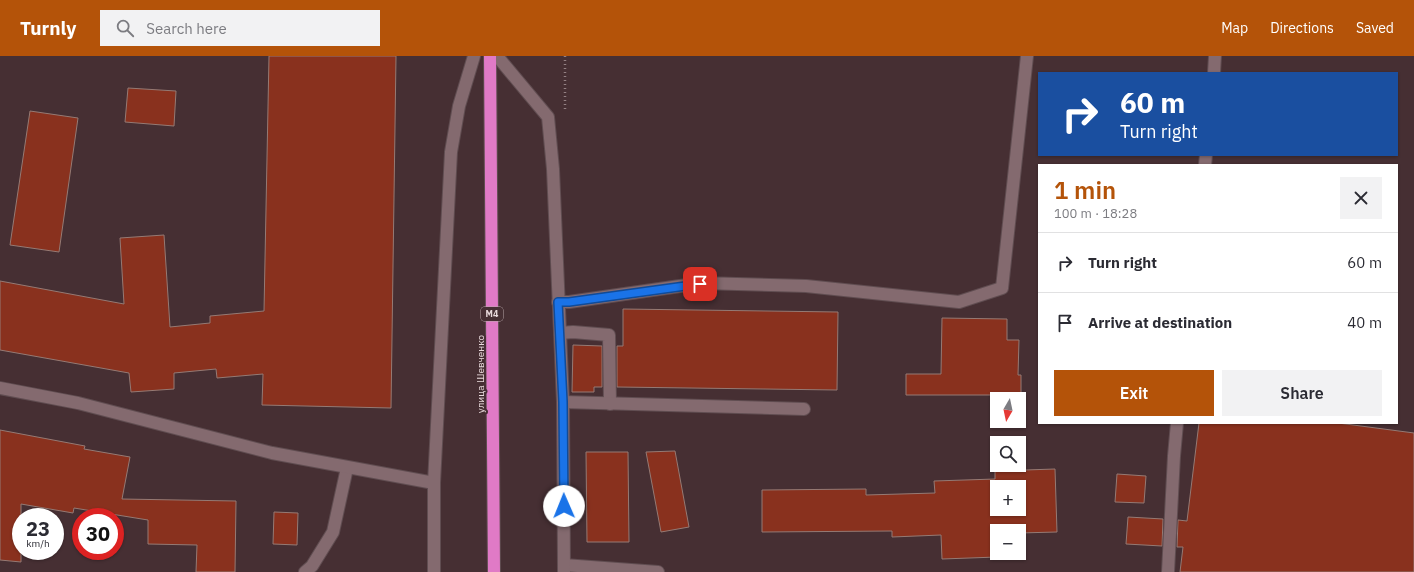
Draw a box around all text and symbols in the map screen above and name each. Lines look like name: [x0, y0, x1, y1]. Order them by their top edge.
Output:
search box: [100, 10, 380, 46]
text: Turnly: [20, 16, 76, 40]
icon: search: [114, 17, 136, 39]
text: Search here: [146, 19, 227, 38]
text: Map: [1221, 19, 1248, 37]
text: Directions: [1270, 19, 1334, 37]
text: Saved: [1356, 19, 1394, 37]
text: 60 m: [1120, 84, 1185, 121]
icon: right: [1054, 88, 1106, 140]
text: Turn right: [1120, 120, 1198, 143]
text: 1 min: [1054, 174, 1116, 206]
button: close: [1340, 177, 1382, 219]
text: 100 m · 18:28: [1054, 205, 1137, 222]
icon: right: [1054, 252, 1076, 274]
text: Turn right: [1088, 253, 1157, 272]
text: 60 m: [1347, 253, 1382, 272]
pin: [683, 267, 717, 301]
icon: arrive: [689, 273, 711, 295]
road number: M4: [481, 307, 503, 321]
icon: arrive: [1054, 312, 1076, 334]
text: Arrive at destination: [1088, 313, 1232, 332]
text: 40 m: [1347, 313, 1382, 332]
street label: улица Шевченко: [474, 334, 487, 413]
button: Exit: [1054, 370, 1214, 416]
button: Share: [1222, 370, 1382, 416]
north arrow: [990, 392, 1026, 428]
map controls: [990, 392, 1026, 560]
button: search: [990, 436, 1026, 472]
button: +: [990, 480, 1026, 516]
position arrow: [543, 485, 585, 527]
speed limit sign: 30: [72, 508, 124, 560]
text: 23: [26, 515, 50, 542]
button: −: [990, 524, 1026, 560]
text: km/h: [26, 537, 50, 550]

